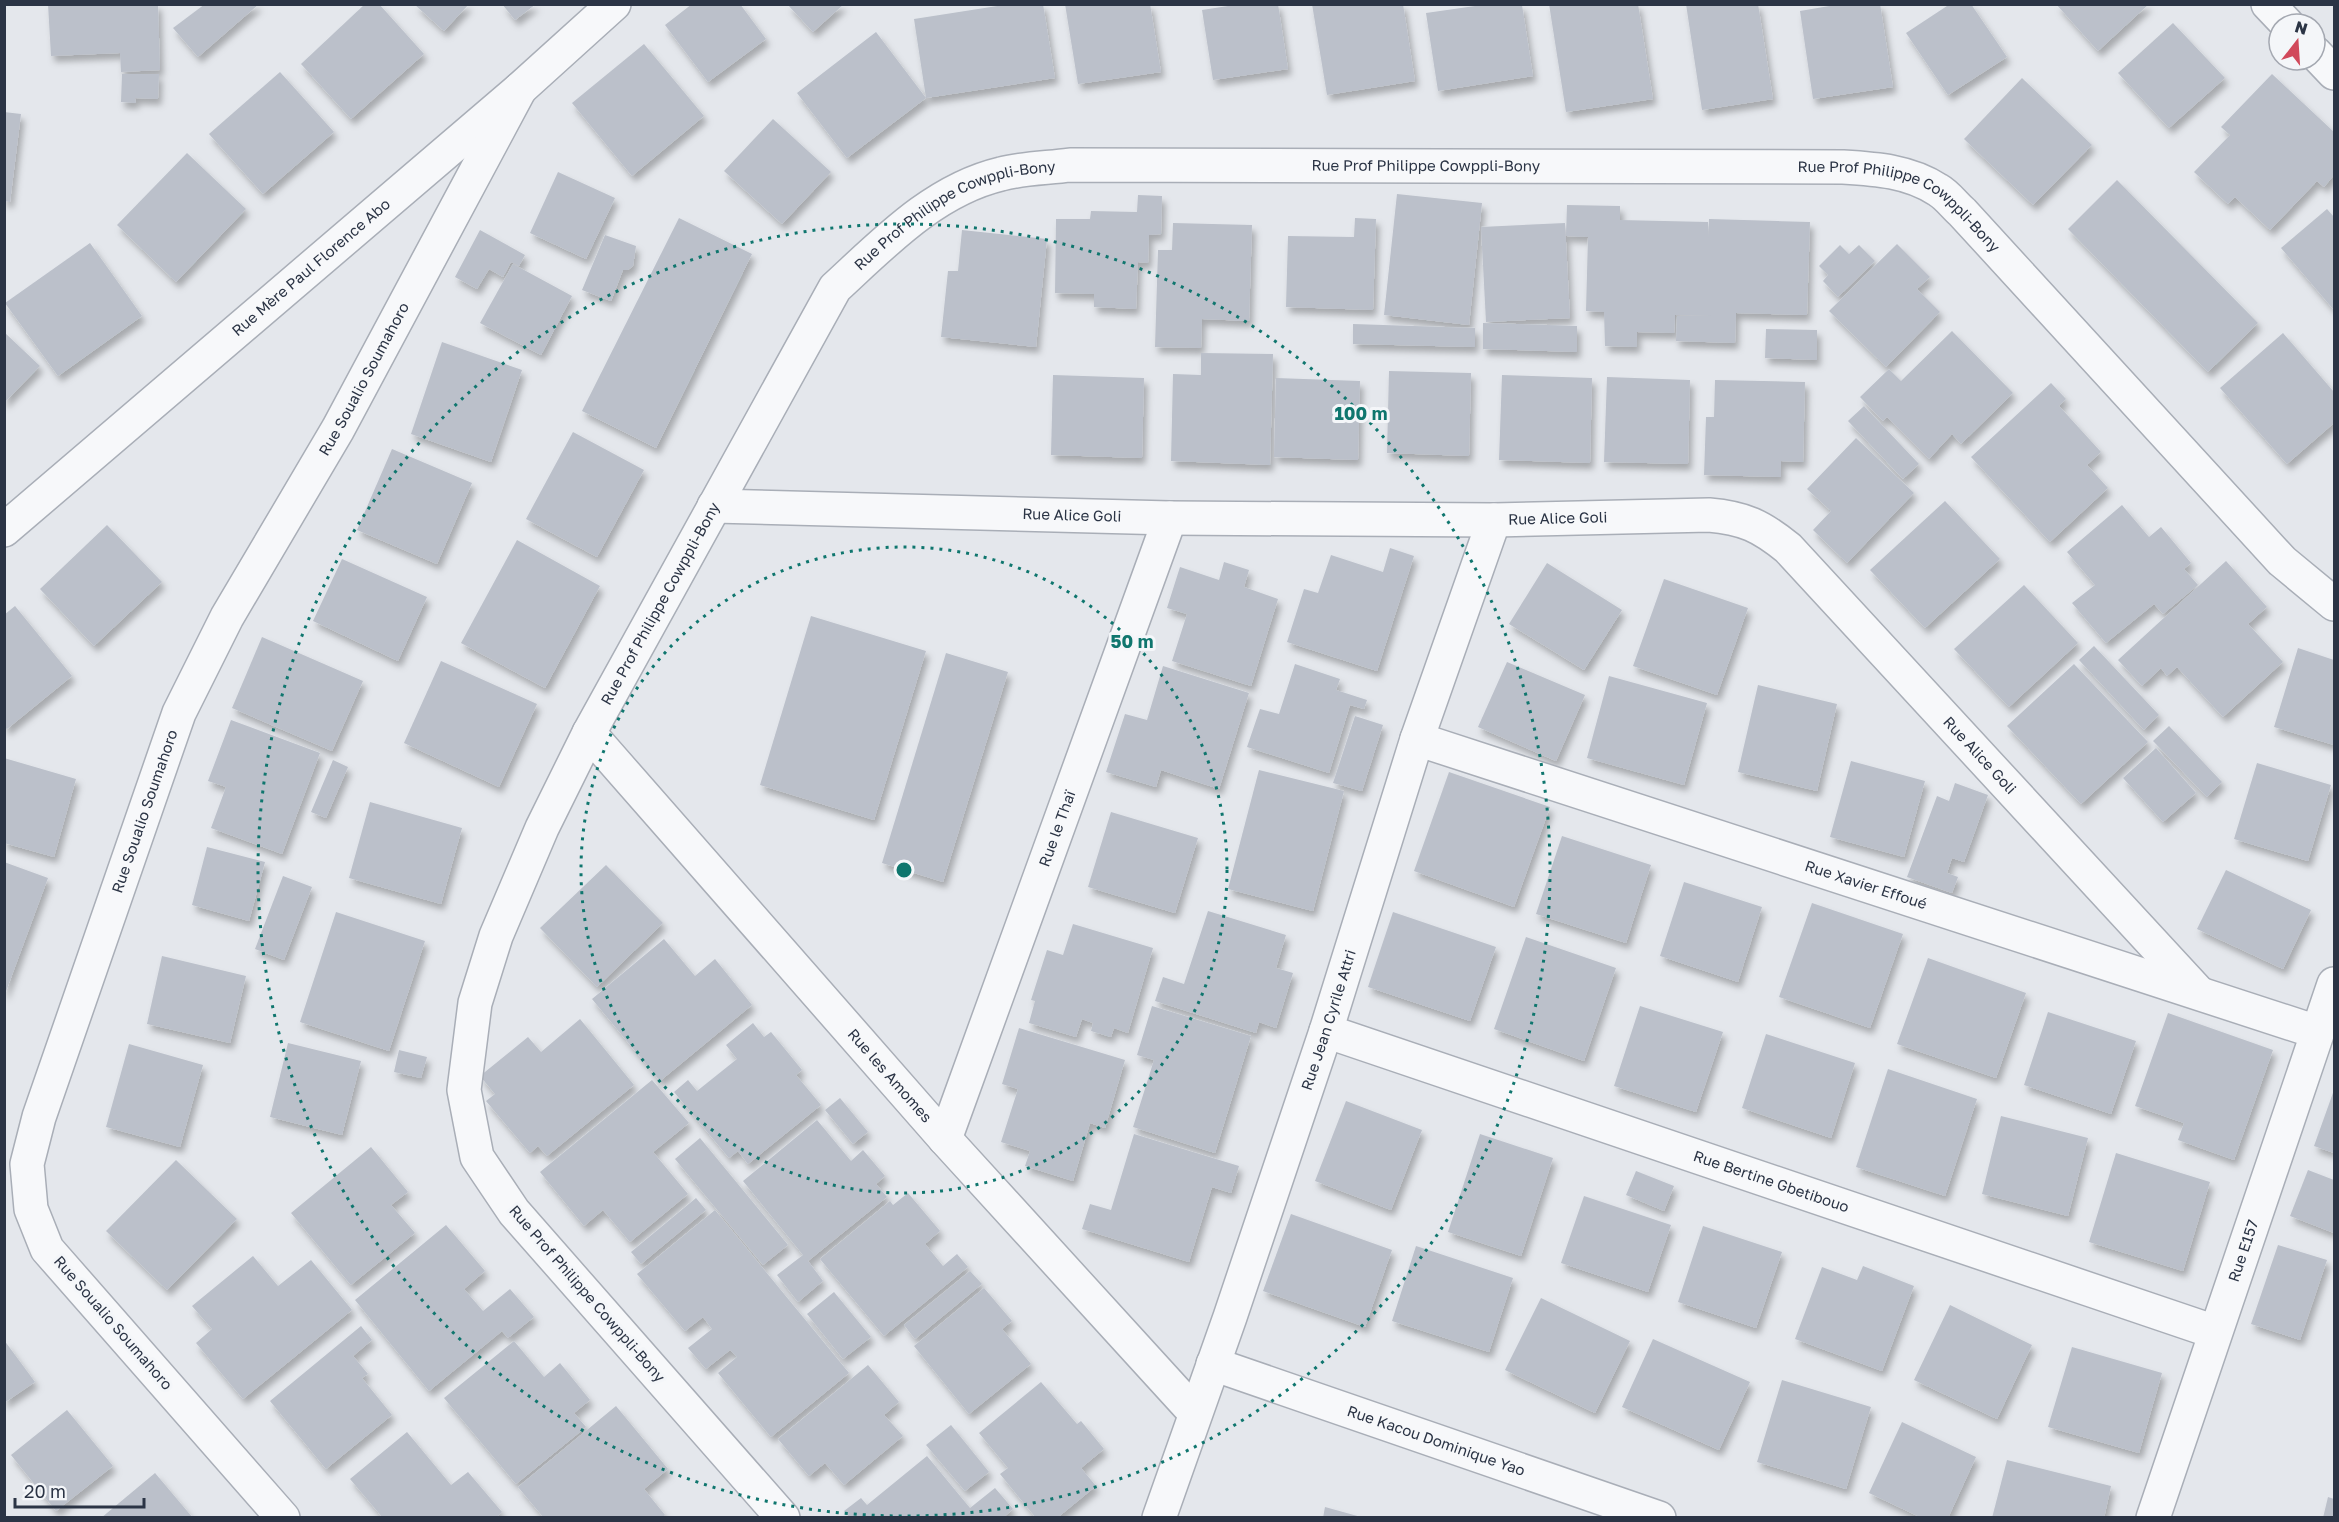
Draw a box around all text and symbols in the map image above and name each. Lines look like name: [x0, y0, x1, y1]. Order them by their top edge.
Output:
north arrow: [2267, 12, 2327, 72]
text: N: [2293, 16, 2310, 39]
street label: Rue Prof Philippe Cowppli-Bony: [1312, 156, 1541, 174]
street label: Rue Prof Philippe Cowppli-Bony: [850, 157, 1057, 274]
street label: Rue Prof Philippe Cowppli-Bony: [1798, 157, 2005, 256]
street label: Rue Mère Paul Florence Abo: [228, 194, 393, 339]
street label: Rue Soualio Soumahoro: [314, 299, 412, 459]
text: 100 m: [1335, 402, 1387, 424]
street label: Rue Prof Philippe Cowppli-Bony: [596, 498, 723, 708]
street label: Rue Alice Goli: [1022, 504, 1122, 525]
street label: Rue Alice Goli: [1508, 507, 1608, 528]
text: 50 m: [1111, 630, 1153, 652]
street label: Rue Alice Goli: [1940, 712, 2021, 797]
street label: Rue Soualio Soumahoro: [107, 727, 181, 895]
street label: Rue le Thaï: [1034, 787, 1079, 869]
street label: Rue Xavier Effoué: [1803, 856, 1930, 912]
centre of rings: [894, 860, 914, 880]
street label: Rue Jean Cyrile Attri: [1297, 947, 1359, 1093]
street label: Rue les Amomes: [844, 1025, 936, 1126]
street label: Rue Bertine Gbetibouo: [1691, 1146, 1852, 1215]
street label: Rue Prof Philippe Cowppli-Bony: [506, 1201, 670, 1386]
street label: Rue E157: [2224, 1217, 2261, 1284]
street label: Rue Soualio Soumahoro: [51, 1252, 177, 1393]
street label: Rue Kacou Dominique Yao: [1345, 1401, 1528, 1479]
scale bar: [15, 1471, 144, 1509]
text: 20 m: [24, 1480, 66, 1502]

